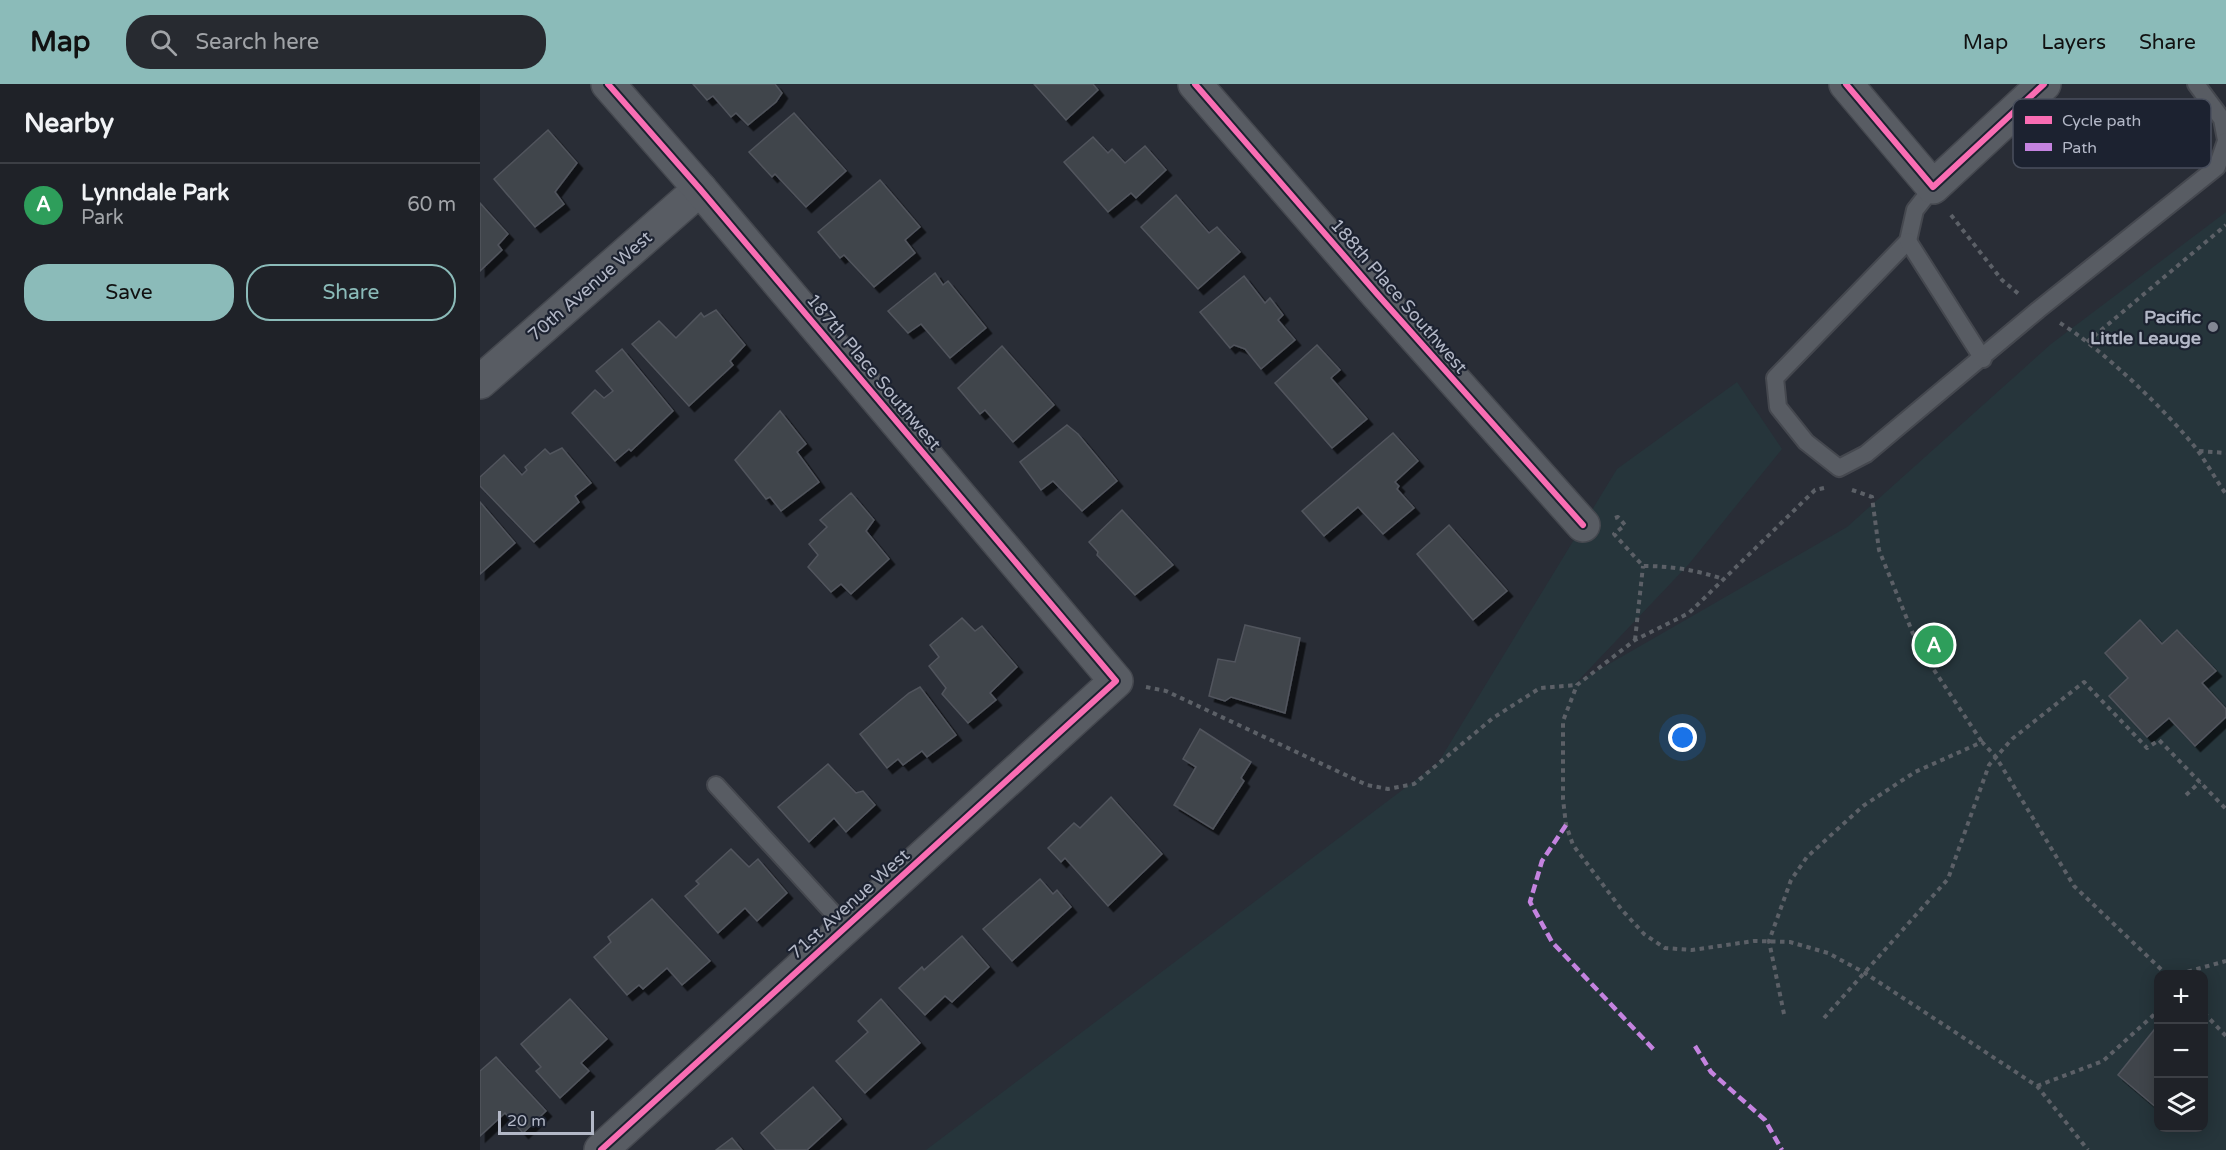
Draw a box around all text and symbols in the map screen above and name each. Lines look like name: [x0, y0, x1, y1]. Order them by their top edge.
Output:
search box: [126, 15, 546, 69]
text: Map: [30, 25, 90, 59]
icon: search: [147, 26, 180, 59]
text: Search here: [195, 29, 319, 55]
text: Map: [1963, 30, 2008, 55]
text: Layers: [2041, 30, 2106, 55]
text: Share: [2139, 30, 2196, 55]
legend: [2013, 99, 2211, 168]
text: Nearby: [24, 108, 114, 139]
text: Cycle path: [2062, 111, 2141, 131]
text: Path: [2062, 138, 2097, 158]
text: Lynndale Park: [81, 180, 229, 206]
text: A: [36, 193, 51, 217]
text: 60 m: [407, 193, 456, 217]
text: Park: [81, 206, 124, 230]
street label: 188th Place Southwest: [1326, 214, 1472, 378]
street label: 70th Avenue West: [523, 226, 657, 346]
button: Save: [24, 264, 234, 321]
button: Share: [246, 264, 456, 321]
street label: 187th Place Southwest: [802, 289, 946, 455]
place label: Pacific Little Leauge: [2090, 306, 2201, 349]
marker: Pacific Little Leauge: [2206, 320, 2220, 334]
pin: A: [1914, 622, 1954, 668]
your location: [1668, 723, 1697, 752]
street label: 71st Avenue West: [784, 844, 914, 964]
map controls: [2154, 970, 2208, 1132]
button: +: [2154, 970, 2208, 1024]
button: −: [2154, 1024, 2208, 1078]
button: layers: [2154, 1078, 2208, 1132]
scale bar: [498, 1108, 594, 1136]
text: 20 m: [507, 1111, 546, 1131]

